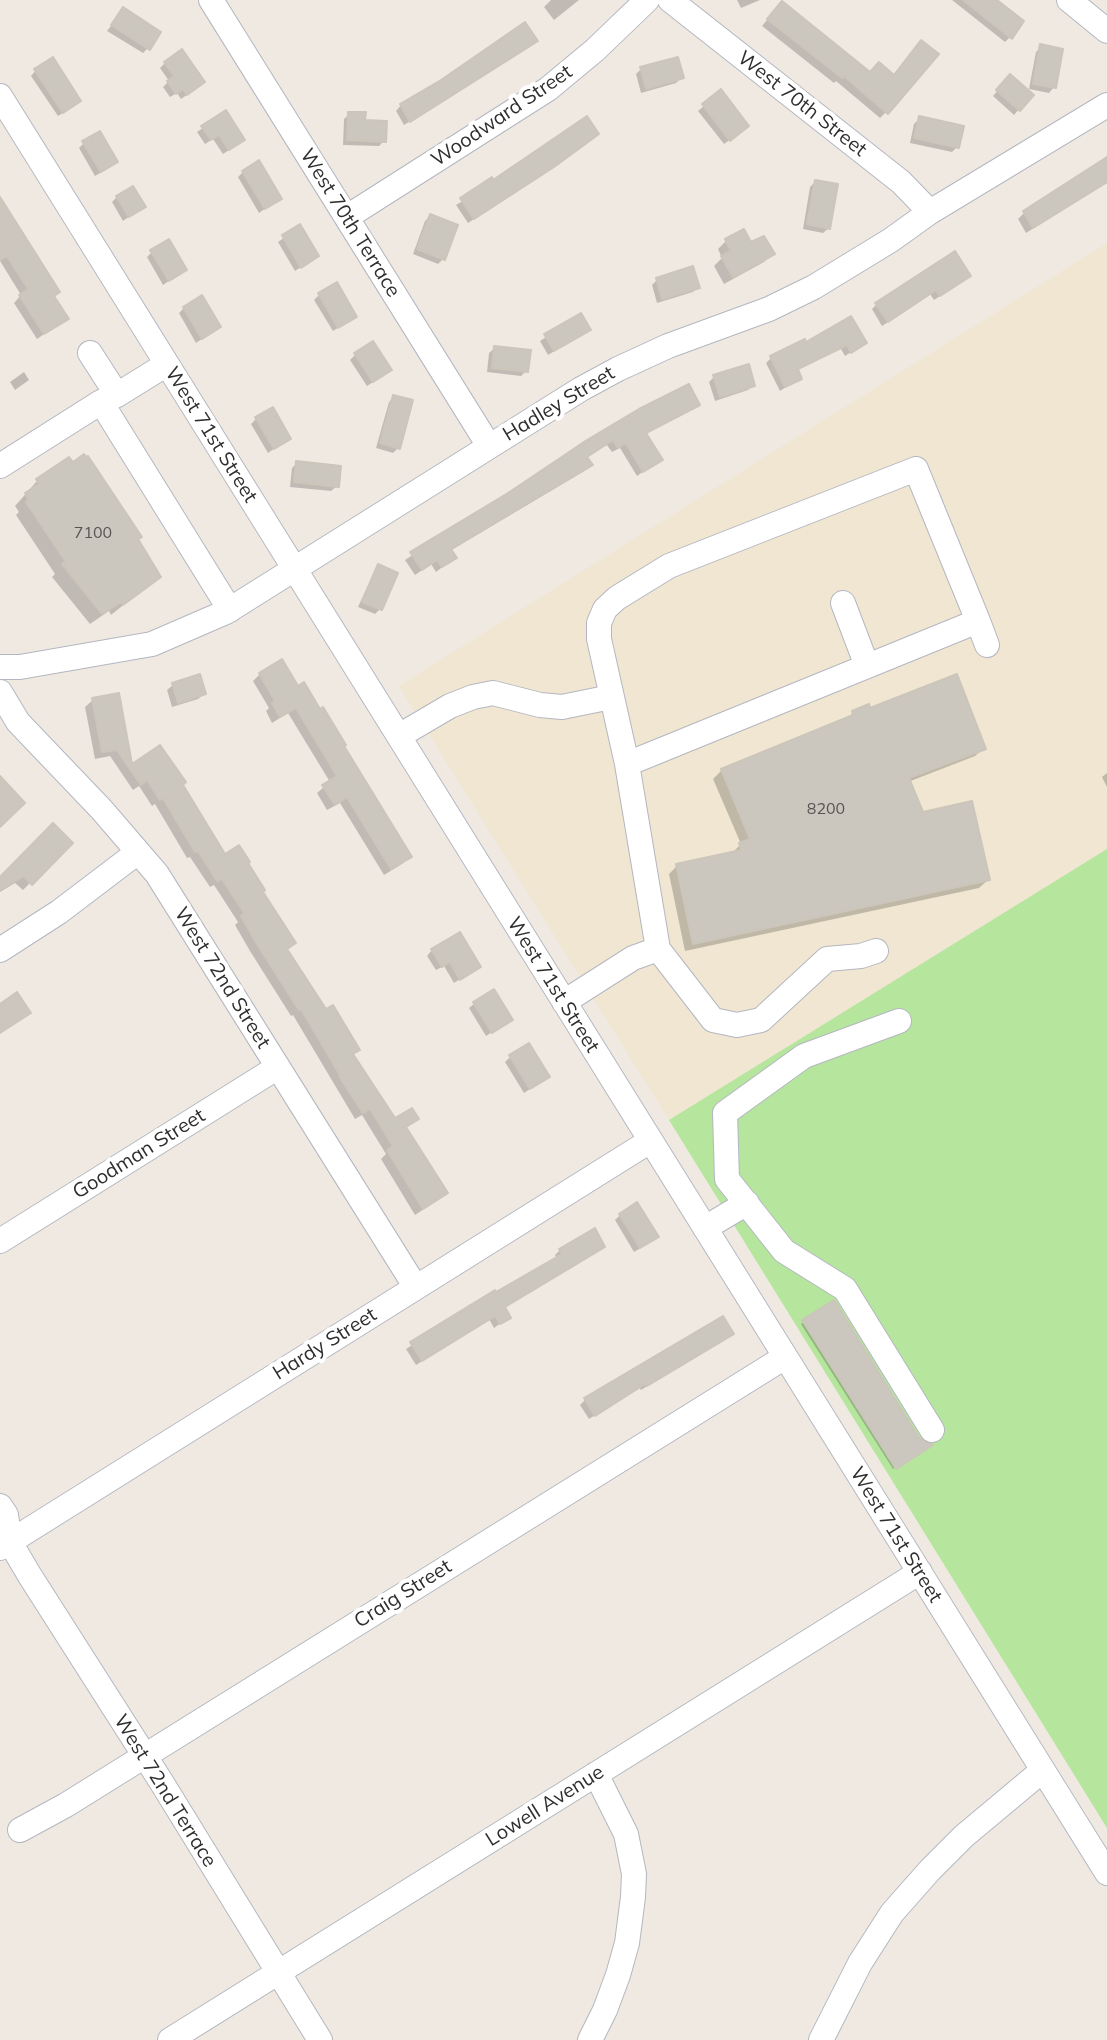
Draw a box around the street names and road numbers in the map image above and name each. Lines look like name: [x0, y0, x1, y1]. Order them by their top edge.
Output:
street label: West 70th Street: [733, 46, 871, 162]
street label: Woodward Street: [427, 60, 577, 172]
street label: West 70th Terrace: [295, 144, 405, 302]
street label: Hadley Street: [499, 361, 619, 447]
street label: West 71st Street: [160, 363, 262, 507]
street label: West 72nd Street: [169, 903, 275, 1053]
street label: West 71st Street: [502, 913, 604, 1057]
street label: Goodman Street: [69, 1104, 209, 1204]
street label: Hardy Street: [269, 1303, 381, 1385]
street label: West 71st Street: [845, 1463, 947, 1607]
street label: Craig Street: [350, 1555, 456, 1633]
street label: West 72nd Terrace: [108, 1710, 222, 1872]
street label: Lowell Avenue: [482, 1760, 608, 1852]

